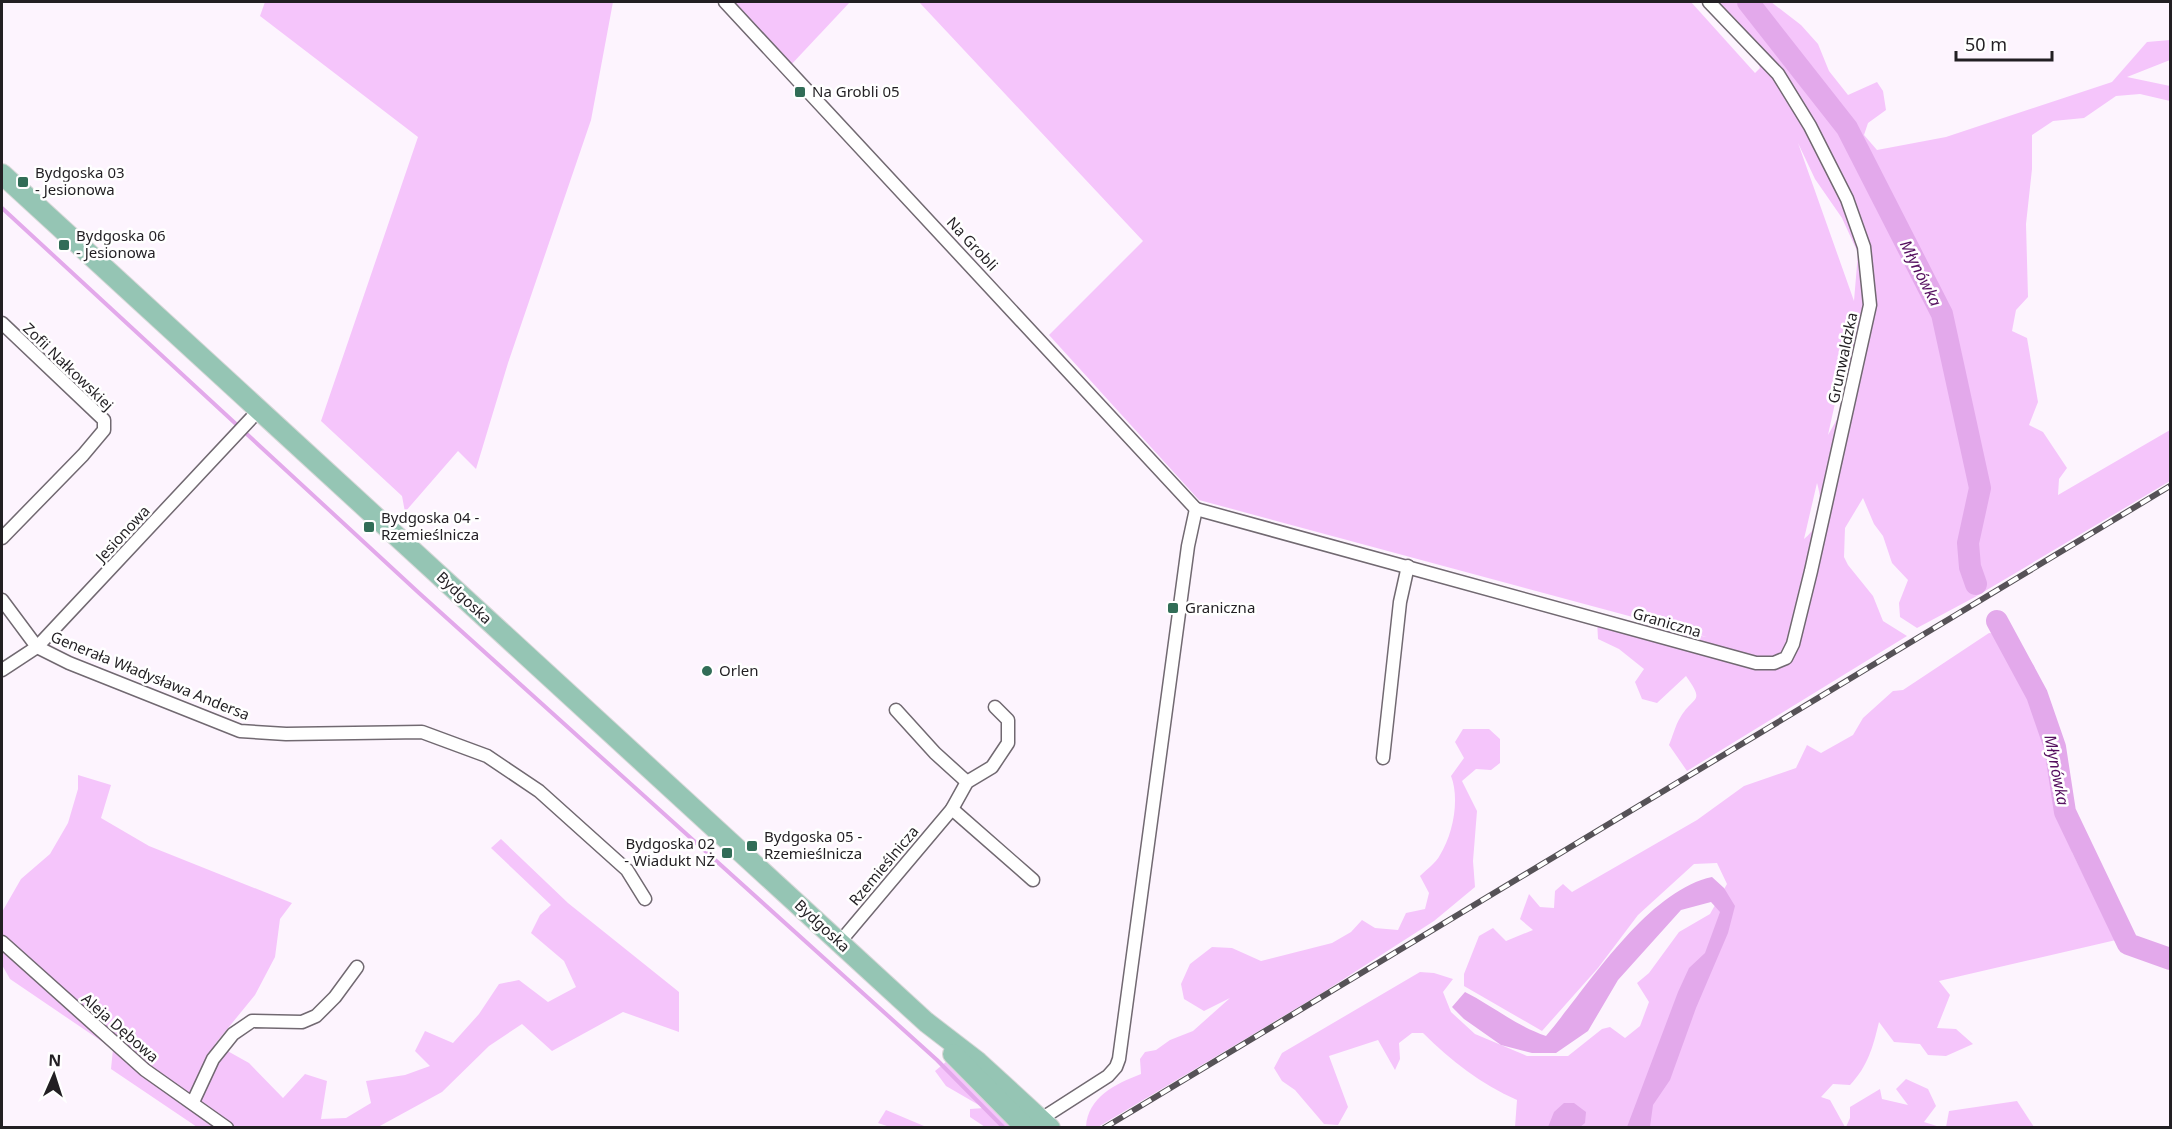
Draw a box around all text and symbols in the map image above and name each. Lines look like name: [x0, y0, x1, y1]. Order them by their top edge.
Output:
scale bar: [1956, 24, 2052, 62]
text: 50 m: [1965, 32, 2007, 56]
place label: Na Grobli 05: [812, 81, 900, 101]
marker: Na Grobli 05: [793, 85, 807, 99]
place label: Bydgoska 03 - Jesionowa: [35, 162, 125, 199]
marker: Bydgoska 03 - Jesionowa: [16, 175, 30, 189]
street label: Na Grobli: [943, 212, 1003, 274]
place label: Bydgoska 06 - Jesionowa: [76, 225, 166, 262]
water label: Młynówka: [1895, 236, 1947, 310]
marker: Bydgoska 06 - Jesionowa: [57, 238, 71, 252]
street label: Grunwaldzka: [1823, 311, 1861, 405]
street label: Zofii Nałkowskiej: [19, 318, 118, 415]
street label: Jesionowa: [89, 501, 154, 568]
place label: Bydgoska 04 - Rzemieślnicza: [381, 507, 479, 544]
marker: Bydgoska 04 - Rzemieślnicza: [362, 520, 376, 534]
street label: Bydgoska: [433, 567, 497, 628]
place label: Graniczna: [1185, 597, 1255, 617]
marker: Graniczna: [1166, 601, 1180, 615]
street label: Graniczna: [1631, 603, 1704, 641]
street label: Generała Władysława Andersa: [48, 626, 253, 724]
place label: Orlen: [719, 660, 759, 680]
marker: Orlen: [700, 664, 714, 678]
water label: Młynówka: [2039, 733, 2075, 807]
street label: Rzemieślnicza: [844, 821, 922, 909]
place label: Bydgoska 05 - Rzemieślnicza: [764, 826, 862, 863]
place label: Bydgoska 02 - Wiadukt NŻ: [624, 833, 715, 870]
marker: Bydgoska 05 - Rzemieślnicza: [745, 839, 759, 853]
marker: Bydgoska 02 - Wiadukt NŻ: [720, 846, 734, 860]
street label: Bydgoska: [791, 895, 855, 956]
street label: Aleja Dębowa: [78, 988, 163, 1066]
north arrow: [24, 1045, 84, 1105]
text: N: [48, 1049, 62, 1071]

